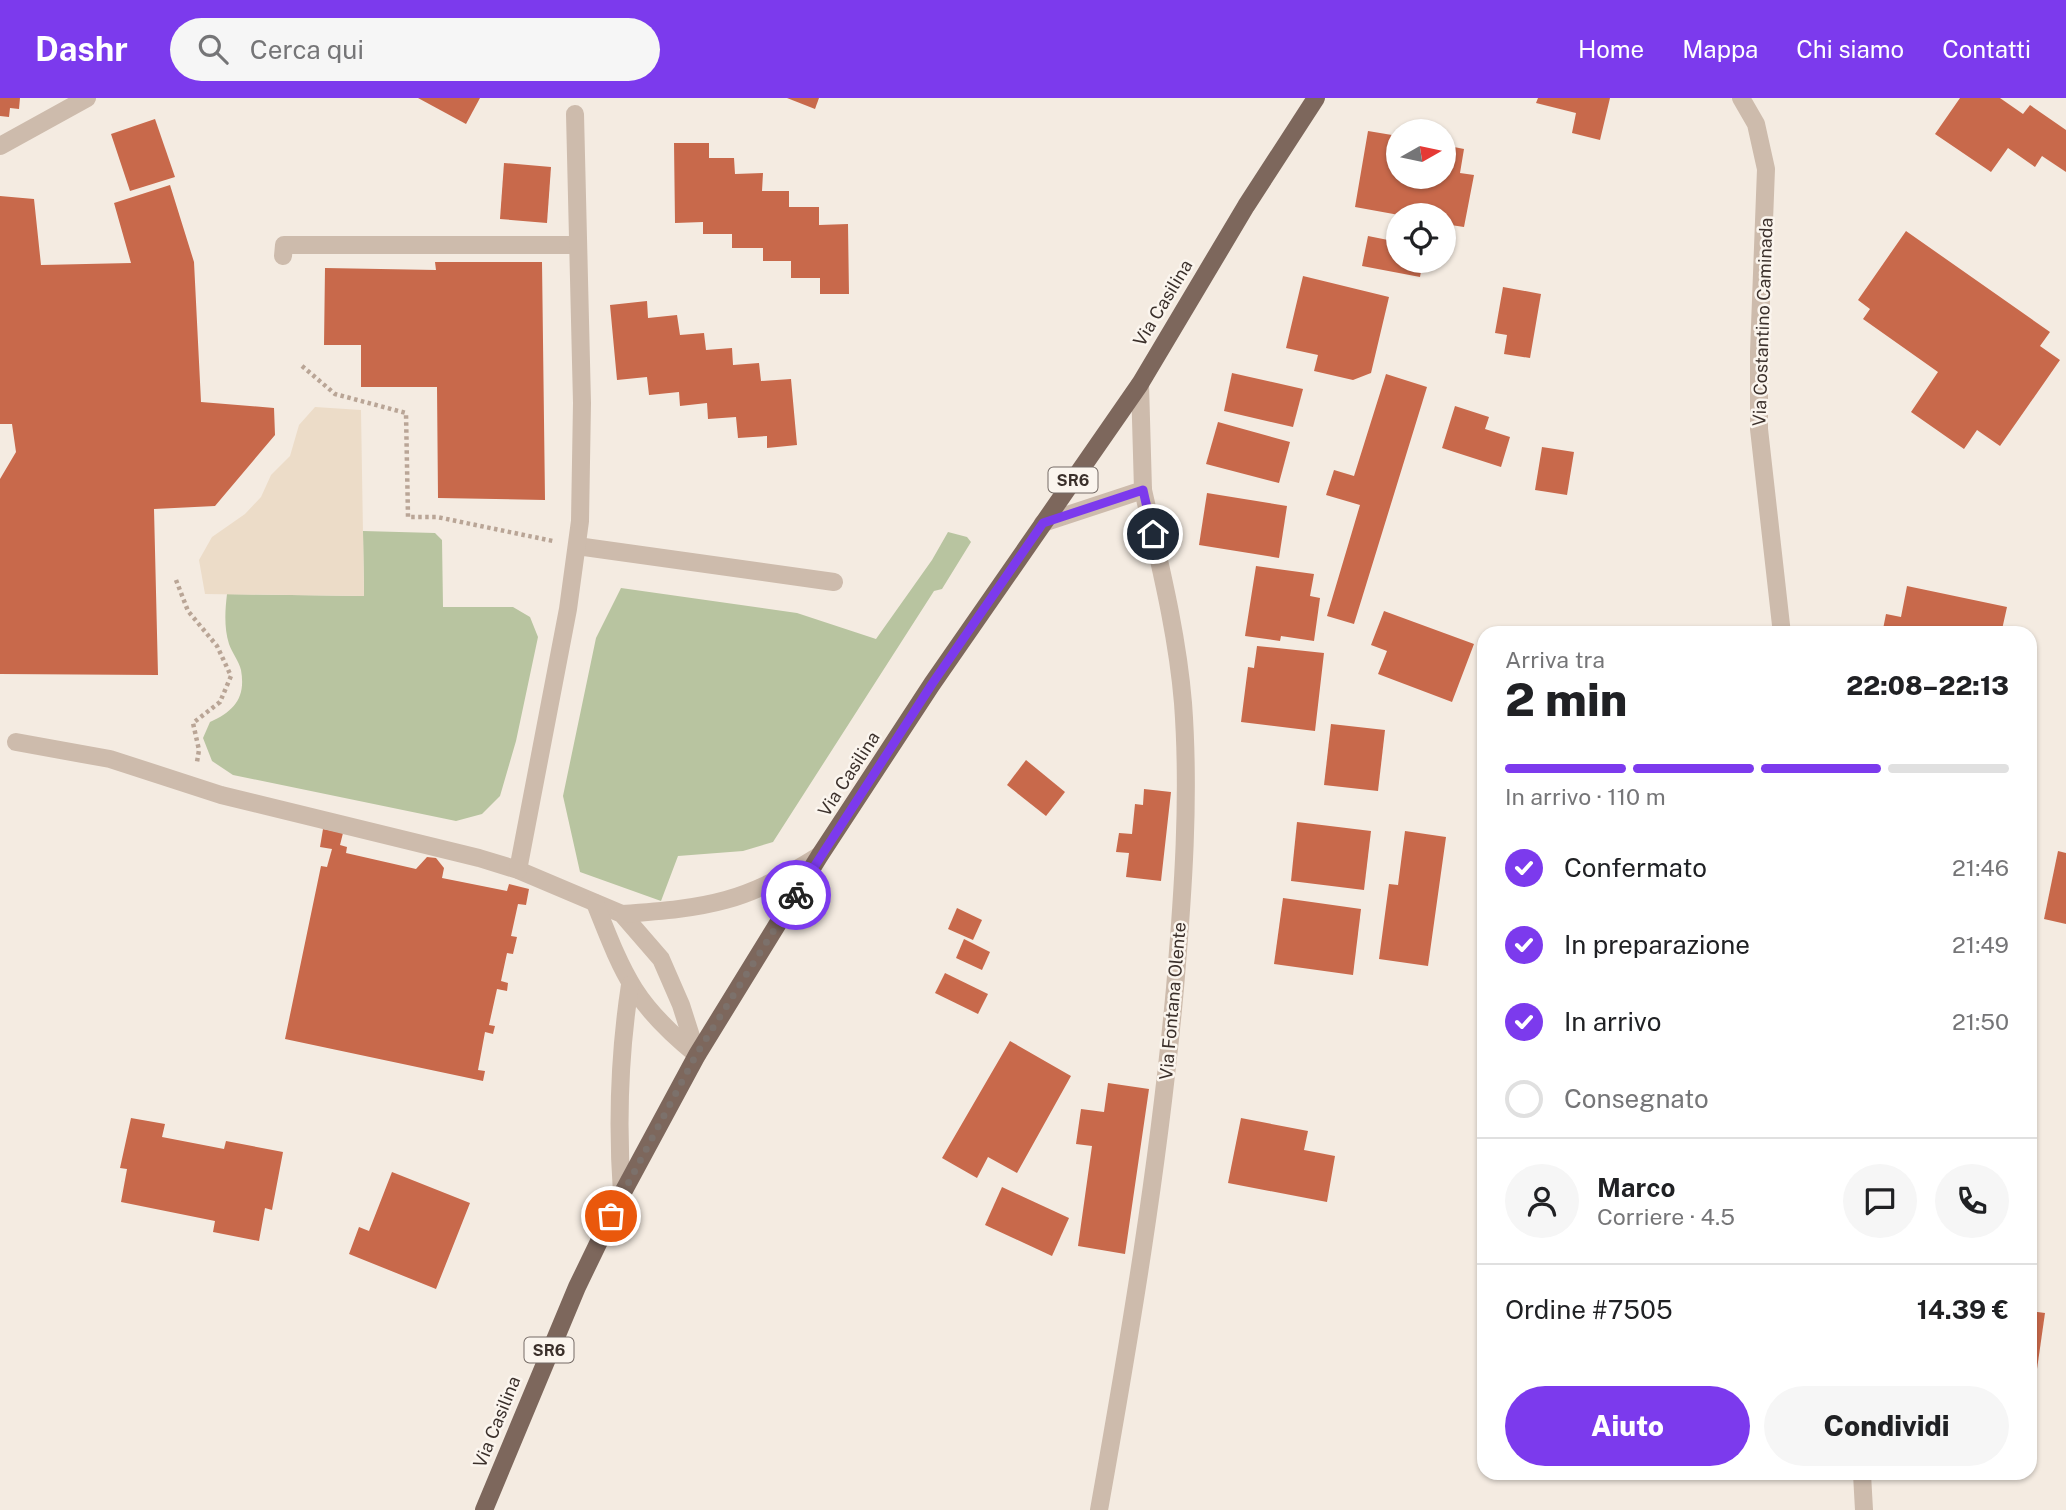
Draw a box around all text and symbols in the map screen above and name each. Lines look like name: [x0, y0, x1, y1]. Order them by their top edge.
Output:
search box: [170, 18, 660, 81]
text: Dashr: [35, 30, 128, 68]
icon: search: [194, 30, 232, 68]
text: Cerca qui: [250, 34, 364, 65]
text: Home: [1578, 35, 1644, 63]
text: Mappa: [1682, 35, 1758, 63]
text: Chi siamo: [1796, 35, 1904, 63]
text: Contatti: [1942, 35, 2031, 63]
north arrow: [1386, 119, 1456, 189]
map controls: [1386, 119, 1456, 273]
button: locate: [1386, 203, 1456, 273]
street label: Via Costantino Caminada: [1748, 217, 1777, 427]
street label: Via Casilina: [1129, 256, 1197, 350]
road number: SR6: [1048, 468, 1098, 492]
pin: [1123, 504, 1183, 564]
icon: home: [1134, 515, 1172, 553]
text: Arriva tra: [1505, 646, 1605, 673]
text: 22:08–22:13: [1846, 670, 2009, 701]
text: 2 min: [1505, 672, 1627, 726]
street label: Via Casilina: [813, 727, 884, 820]
text: In arrivo · 110 m: [1505, 783, 1666, 810]
icon: check: [1505, 849, 1543, 887]
text: Confermato: [1564, 852, 1707, 883]
text: 21:46: [1952, 854, 2009, 881]
courier: [761, 860, 831, 930]
icon: bike: [777, 876, 815, 914]
street label: Via Fontana Olente: [1155, 921, 1190, 1081]
icon: check: [1505, 926, 1543, 964]
text: In preparazione: [1564, 929, 1750, 960]
text: 21:49: [1952, 931, 2009, 958]
icon: check: [1505, 1003, 1543, 1041]
text: In arrivo: [1564, 1006, 1661, 1037]
text: 21:50: [1952, 1008, 2009, 1035]
text: Consegnato: [1564, 1083, 1709, 1114]
button: person: [1505, 1164, 1579, 1238]
button: chat: [1843, 1164, 1917, 1238]
button: phone: [1935, 1164, 2009, 1238]
text: Marco: [1597, 1172, 1675, 1203]
pin: [581, 1186, 641, 1246]
icon: bag: [592, 1197, 630, 1235]
text: Corriere · 4.5: [1597, 1203, 1735, 1230]
text: Ordine #7505: [1505, 1294, 1673, 1325]
text: 14.39 €: [1917, 1294, 2009, 1325]
road number: SR6: [524, 1338, 574, 1362]
street label: Via Casilina: [469, 1373, 524, 1471]
button: Aiuto: [1505, 1386, 1750, 1466]
button: Condividi: [1764, 1386, 2009, 1466]

